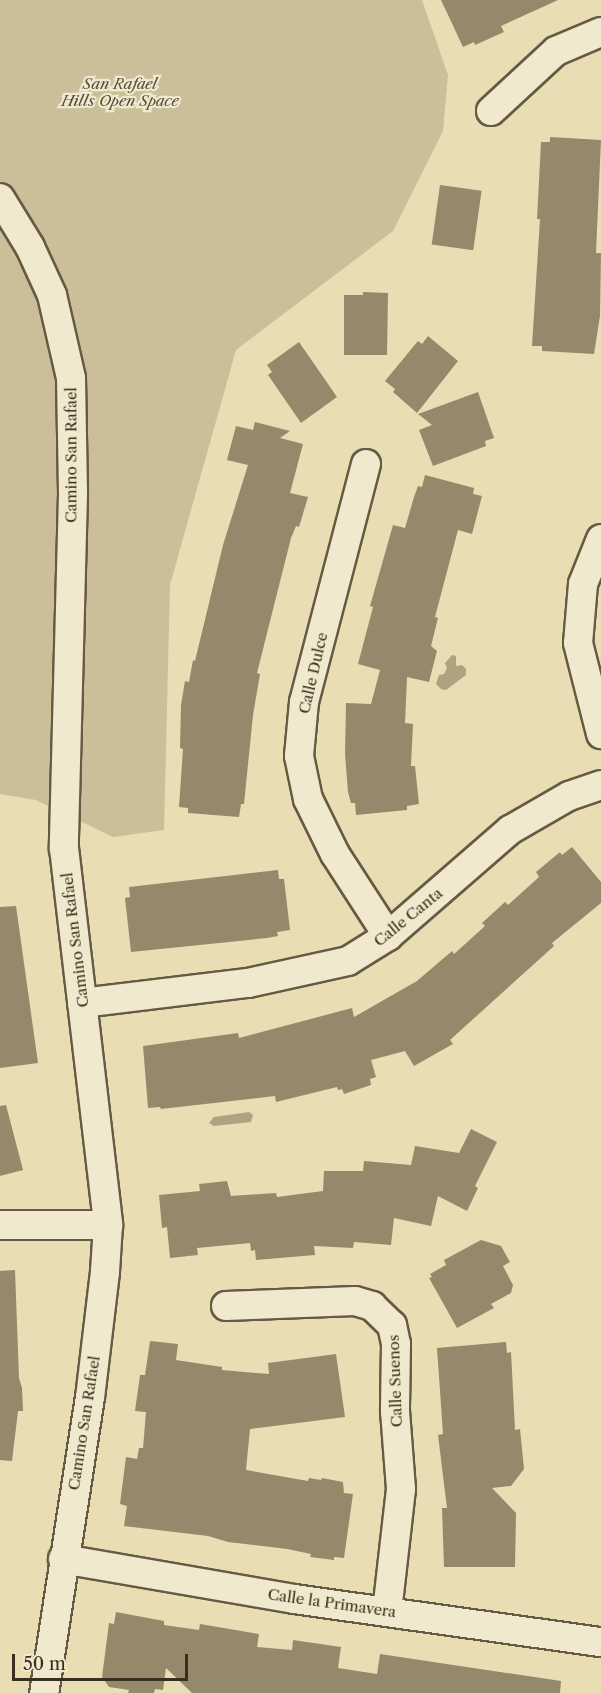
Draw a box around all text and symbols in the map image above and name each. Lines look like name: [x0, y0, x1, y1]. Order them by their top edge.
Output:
park label: San Rafael Hills Open Space: [61, 74, 179, 109]
street label: Camino San Rafael: [62, 387, 80, 523]
street label: Calle Dulce: [295, 631, 331, 715]
street label: Camino San Rafael: [58, 872, 92, 1008]
street label: Calle Canta: [370, 884, 446, 950]
street label: Calle Suenos: [384, 1334, 406, 1428]
street label: Camino San Rafael: [64, 1355, 104, 1491]
street label: Calle la Primavera: [267, 1585, 397, 1621]
scale bar: [15, 1642, 190, 1680]
text: 50 m: [23, 1653, 66, 1675]

